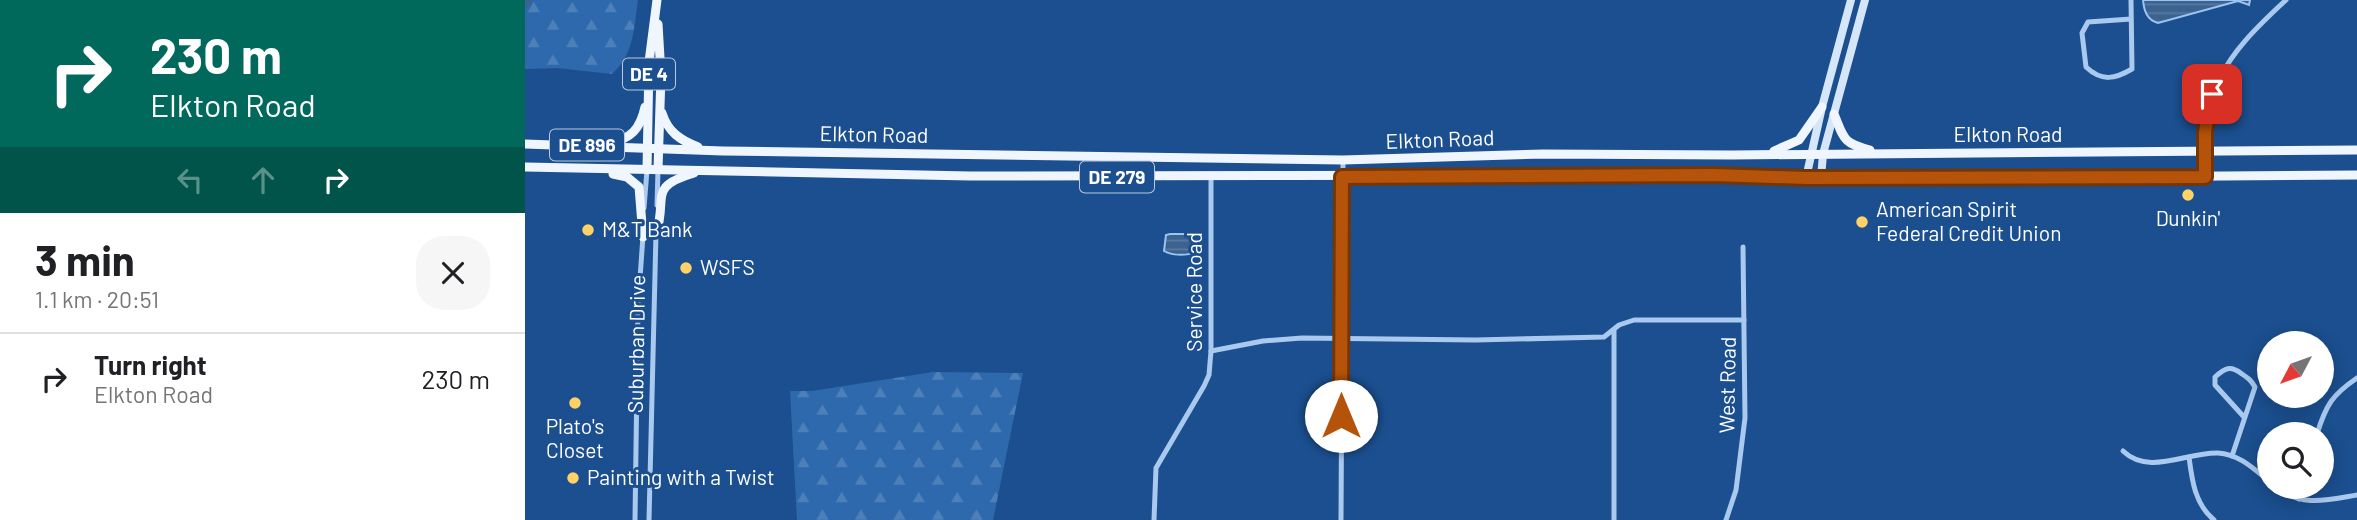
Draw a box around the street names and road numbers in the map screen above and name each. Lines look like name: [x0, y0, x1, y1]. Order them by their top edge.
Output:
road number: DE 4: [623, 58, 675, 90]
street label: Elkton Road: [819, 120, 929, 147]
street label: Elkton Road: [1954, 121, 2062, 146]
street label: Elkton Road: [1385, 124, 1495, 153]
road number: DE 896: [550, 130, 624, 160]
road number: DE 279: [1080, 162, 1154, 192]
street label: Service Road: [1181, 232, 1206, 352]
street label: Suburban Drive: [622, 275, 649, 413]
street label: West Road: [1713, 336, 1740, 434]

